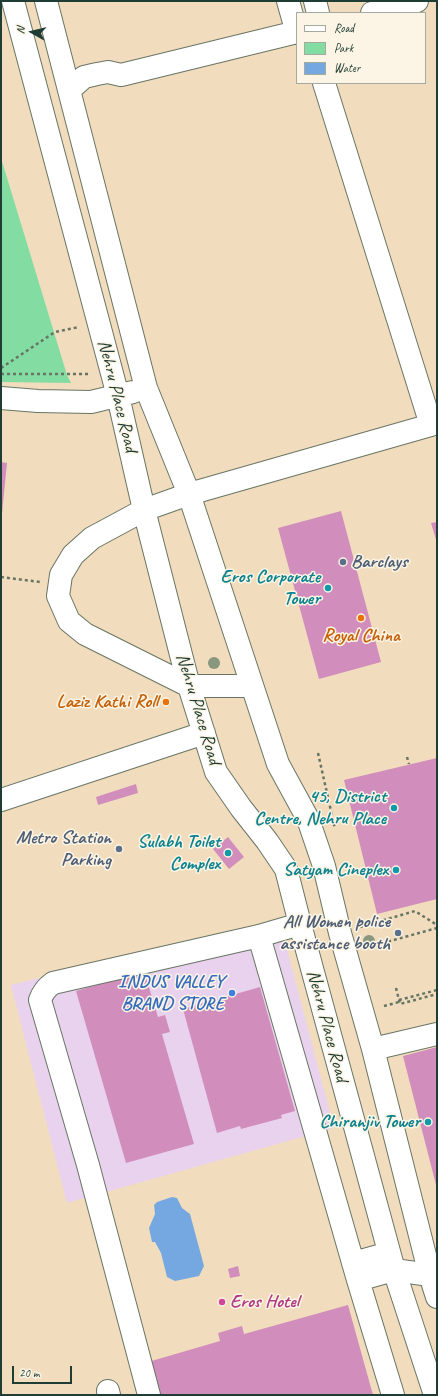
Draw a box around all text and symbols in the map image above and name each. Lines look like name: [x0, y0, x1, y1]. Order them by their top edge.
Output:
north arrow: [12, 12, 52, 52]
legend: [296, 12, 426, 84]
text: Road: [334, 20, 354, 36]
text: N: [13, 26, 28, 35]
text: Park: [334, 40, 353, 56]
text: Water: [334, 60, 360, 76]
street label: Nehru Place Road: [92, 338, 142, 454]
place label: Barclays: [351, 551, 407, 573]
marker: Barclays: [338, 557, 348, 567]
place label: Eros Corporate Tower: [221, 566, 320, 610]
marker: Eros Corporate Tower: [323, 583, 333, 593]
marker: Royal China: [356, 613, 366, 623]
place label: Royal China: [322, 625, 400, 647]
street label: Nehru Place Road: [170, 651, 226, 767]
place label: Laziz Kathi Roll: [57, 691, 158, 713]
marker: Laziz Kathi Roll: [161, 697, 171, 707]
place label: 45, District Centre, Nehru Place: [254, 786, 386, 830]
marker: 45, District Centre, Nehru Place: [389, 803, 399, 813]
place label: Metro Station Parking: [16, 827, 111, 871]
place label: Sulabh Toilet Complex: [137, 831, 220, 875]
marker: Metro Station Parking: [114, 844, 124, 854]
marker: Sulabh Toilet Complex: [223, 848, 233, 858]
place label: Satyam Cineplex: [283, 859, 388, 881]
marker: Satyam Cineplex: [391, 865, 401, 875]
place label: All Women police assistance booth: [279, 911, 390, 955]
marker: All Women police assistance booth: [393, 928, 403, 938]
street label: Nehru Place Road: [301, 968, 353, 1084]
place label: INDUS VALLEY BRAND STORE: [118, 971, 224, 1015]
marker: INDUS VALLEY BRAND STORE: [227, 988, 237, 998]
place label: Chiranjiv Tower: [320, 1111, 420, 1133]
marker: Chiranjiv Tower: [423, 1117, 433, 1127]
place label: Eros Hotel: [230, 1291, 299, 1313]
marker: Eros Hotel: [217, 1297, 227, 1307]
scale bar: [14, 1358, 74, 1384]
text: 20 m: [19, 1365, 39, 1381]

